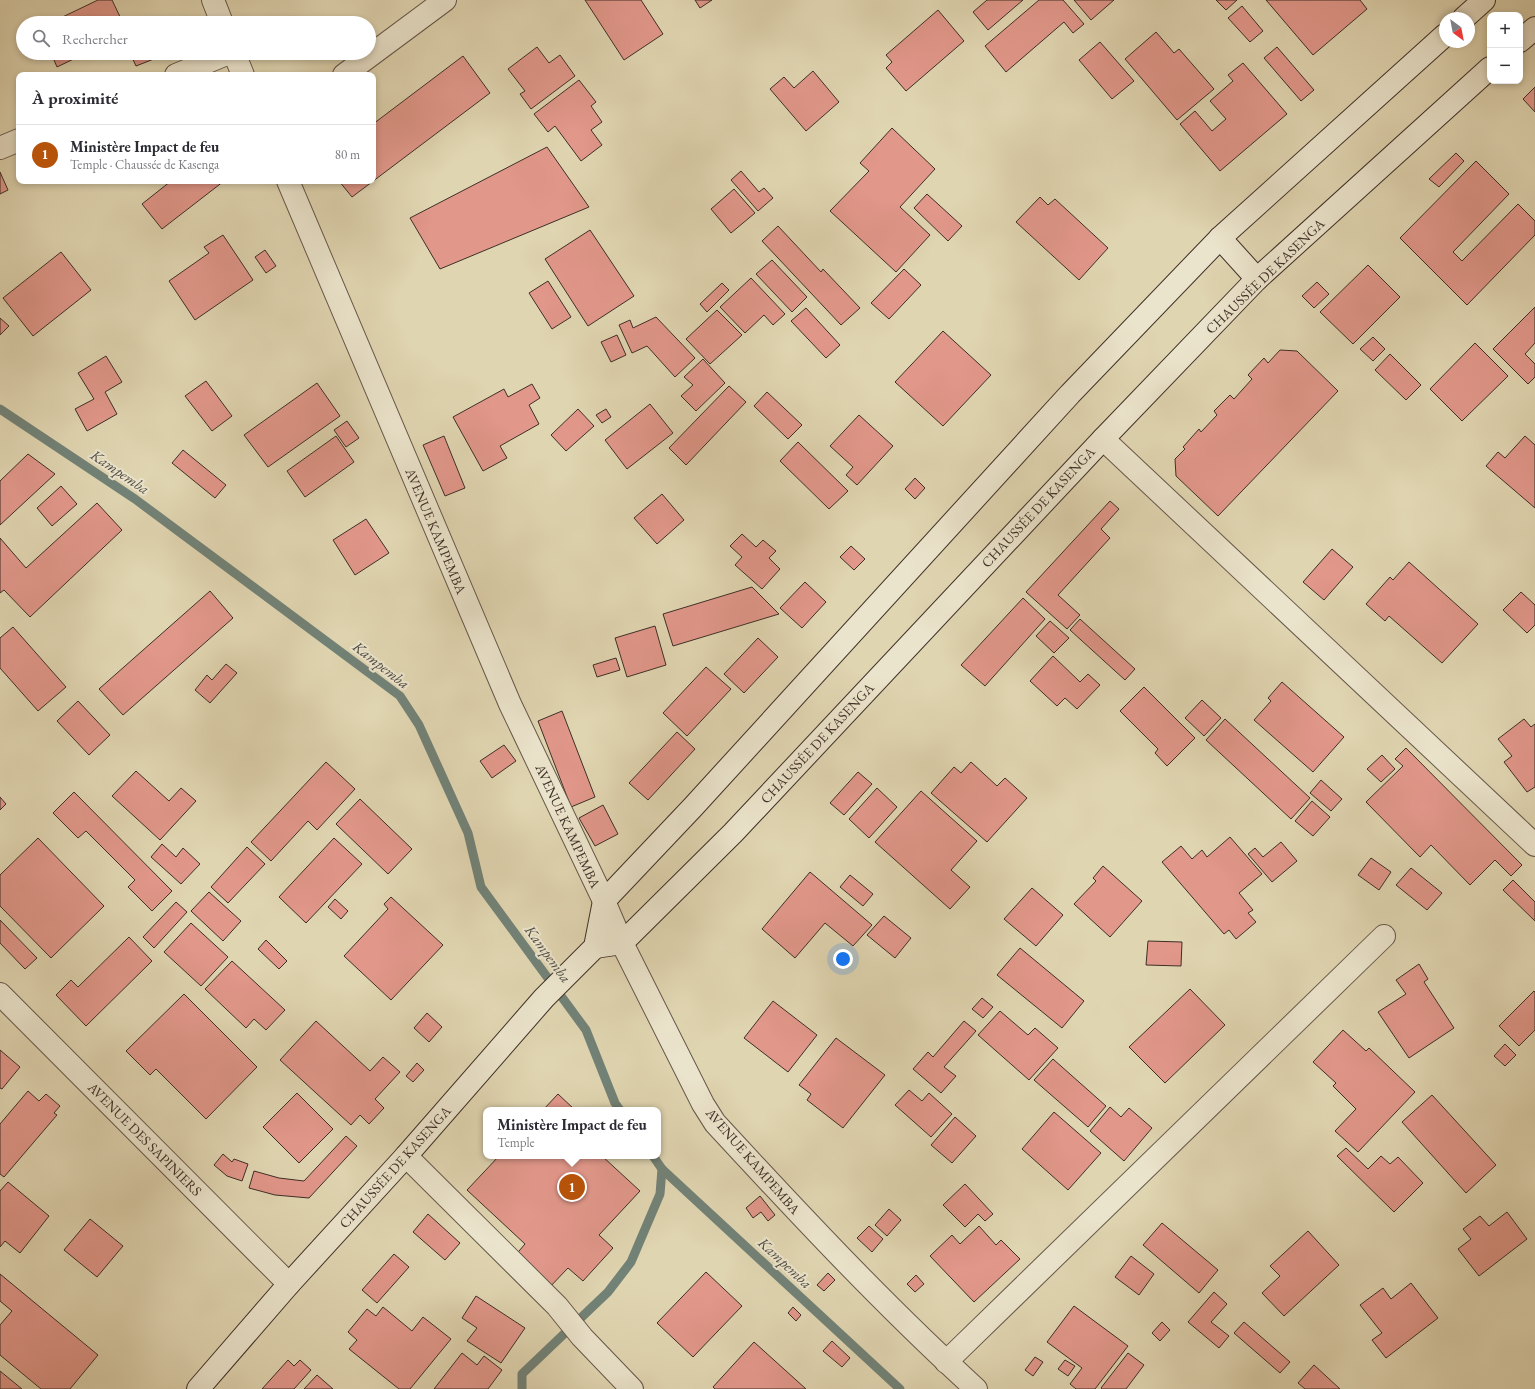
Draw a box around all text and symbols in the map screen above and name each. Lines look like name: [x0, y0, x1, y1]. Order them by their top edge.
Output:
north arrow: [1439, 12, 1475, 48]
map controls: [1487, 12, 1523, 84]
button: +: [1487, 12, 1523, 48]
search box: [16, 16, 376, 60]
icon: search: [30, 27, 52, 49]
text: Rechercher: [62, 29, 128, 48]
button: −: [1487, 48, 1523, 84]
text: À proximité: [32, 87, 118, 109]
text: Ministère Impact de feu: [70, 137, 219, 156]
text: 1: [42, 146, 48, 163]
text: 80 m: [335, 146, 360, 163]
text: Temple · Chaussée de Kasenga: [70, 156, 219, 173]
street label: CHAUSSÉE DE KASENGA: [1202, 214, 1329, 338]
street label: CHAUSSÉE DE KASENGA: [977, 443, 1099, 571]
water label: Kampemba: [86, 444, 153, 498]
street label: AVENUE KAMPEMBA: [401, 464, 471, 597]
water label: Kampemba: [348, 636, 413, 693]
street label: CHAUSSÉE DE KASENGA: [756, 679, 878, 807]
street label: AVENUE KAMPEMBA: [531, 760, 605, 891]
water label: Kampemba: [521, 920, 576, 986]
your location: [833, 949, 853, 969]
street label: AVENUE DES SAPINIERS: [84, 1078, 206, 1200]
street label: CHAUSSÉE DE KASENGA: [335, 1102, 455, 1232]
street label: AVENUE KAMPEMBA: [701, 1103, 804, 1218]
popup: [483, 1107, 661, 1159]
text: Ministère Impact de feu: [497, 1115, 647, 1134]
text: Temple: [497, 1134, 535, 1151]
pin: 1: [559, 1172, 585, 1202]
water label: Kampemba: [754, 1232, 816, 1292]

